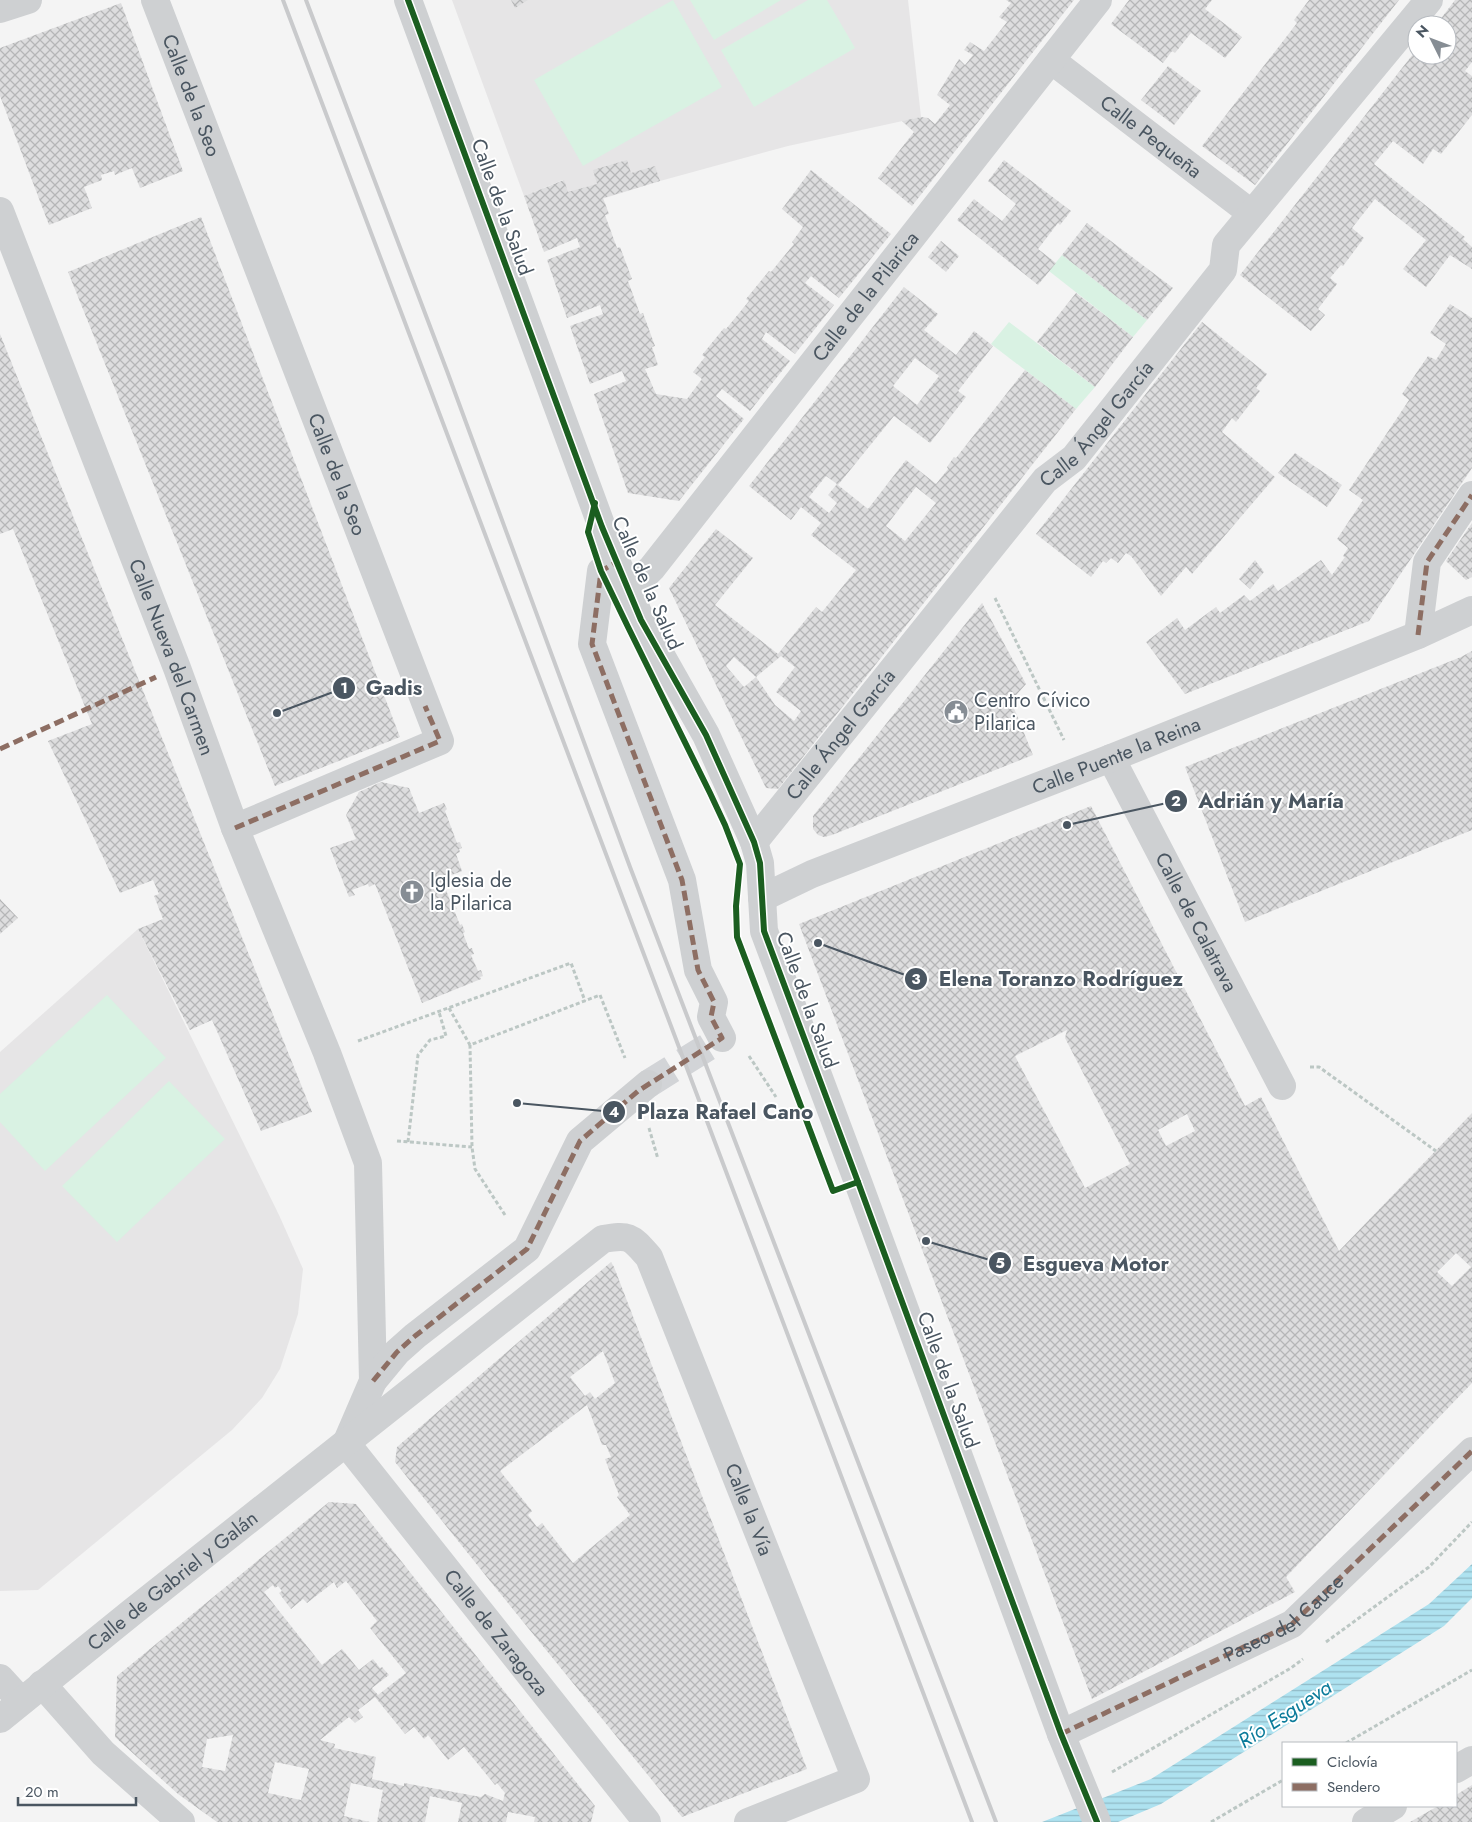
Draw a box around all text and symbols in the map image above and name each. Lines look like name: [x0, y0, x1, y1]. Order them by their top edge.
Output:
north arrow: [1407, 15, 1457, 65]
text: N: [1411, 20, 1433, 42]
street label: Calle de la Seo: [155, 30, 228, 161]
street label: Calle Pequeña: [1094, 88, 1208, 185]
street label: Calle de la Salud: [464, 134, 540, 280]
street label: Calle de la Pilarica: [805, 225, 926, 368]
street label: Calle Ángel García: [1033, 354, 1160, 494]
street label: Calle de la Seo: [301, 409, 374, 540]
street label: Calle de la Salud: [605, 511, 689, 655]
street label: Calle Nueva del Carmen: [122, 554, 222, 759]
street label: Calle Ángel García: [779, 663, 902, 806]
callout: Gadis: [331, 670, 433, 706]
text: Gadis: [366, 673, 423, 703]
text: 1: [340, 677, 348, 699]
place label: Centro Cívico Pilarica: [974, 686, 1090, 738]
public building icon: Centro Cívico Pilarica: [943, 699, 969, 725]
street label: Calle Puente la Reina: [1028, 709, 1205, 802]
callout: Adrián y María: [1163, 783, 1354, 819]
text: Adrián y María: [1197, 786, 1344, 816]
text: 2: [1171, 790, 1181, 812]
street label: Calle de Calatrava: [1148, 847, 1245, 997]
place label: Iglesia de la Pilarica: [430, 866, 512, 918]
church icon: Iglesia de la Pilarica: [399, 879, 425, 905]
street label: Calle de la Salud: [769, 927, 845, 1073]
callout: Elena Toranzo Rodríguez: [904, 961, 1193, 997]
text: Elena Toranzo Rodríguez: [939, 964, 1183, 994]
text: 3: [911, 968, 921, 990]
callout: Plaza Rafael Cano: [601, 1094, 823, 1130]
text: Plaza Rafael Cano: [637, 1097, 813, 1127]
text: 4: [609, 1101, 619, 1123]
callout: Esgueva Motor: [988, 1245, 1179, 1281]
text: Esgueva Motor: [1023, 1249, 1170, 1279]
text: 5: [995, 1252, 1005, 1274]
street label: Calle de la Salud: [910, 1307, 986, 1453]
street label: Calle la Vía: [718, 1459, 780, 1560]
street label: Calle de Gabriel y Galán: [81, 1504, 264, 1658]
street label: Calle de Zaragoza: [437, 1563, 556, 1702]
street label: Paseo del Cauce: [1218, 1567, 1350, 1669]
water label: Río Esgueva: [1232, 1672, 1338, 1756]
legend: [1282, 1742, 1457, 1807]
text: Ciclovía: [1327, 1751, 1377, 1773]
scale bar: [18, 1774, 135, 1806]
text: Sendero: [1327, 1776, 1380, 1798]
text: 20 m: [25, 1781, 59, 1803]

